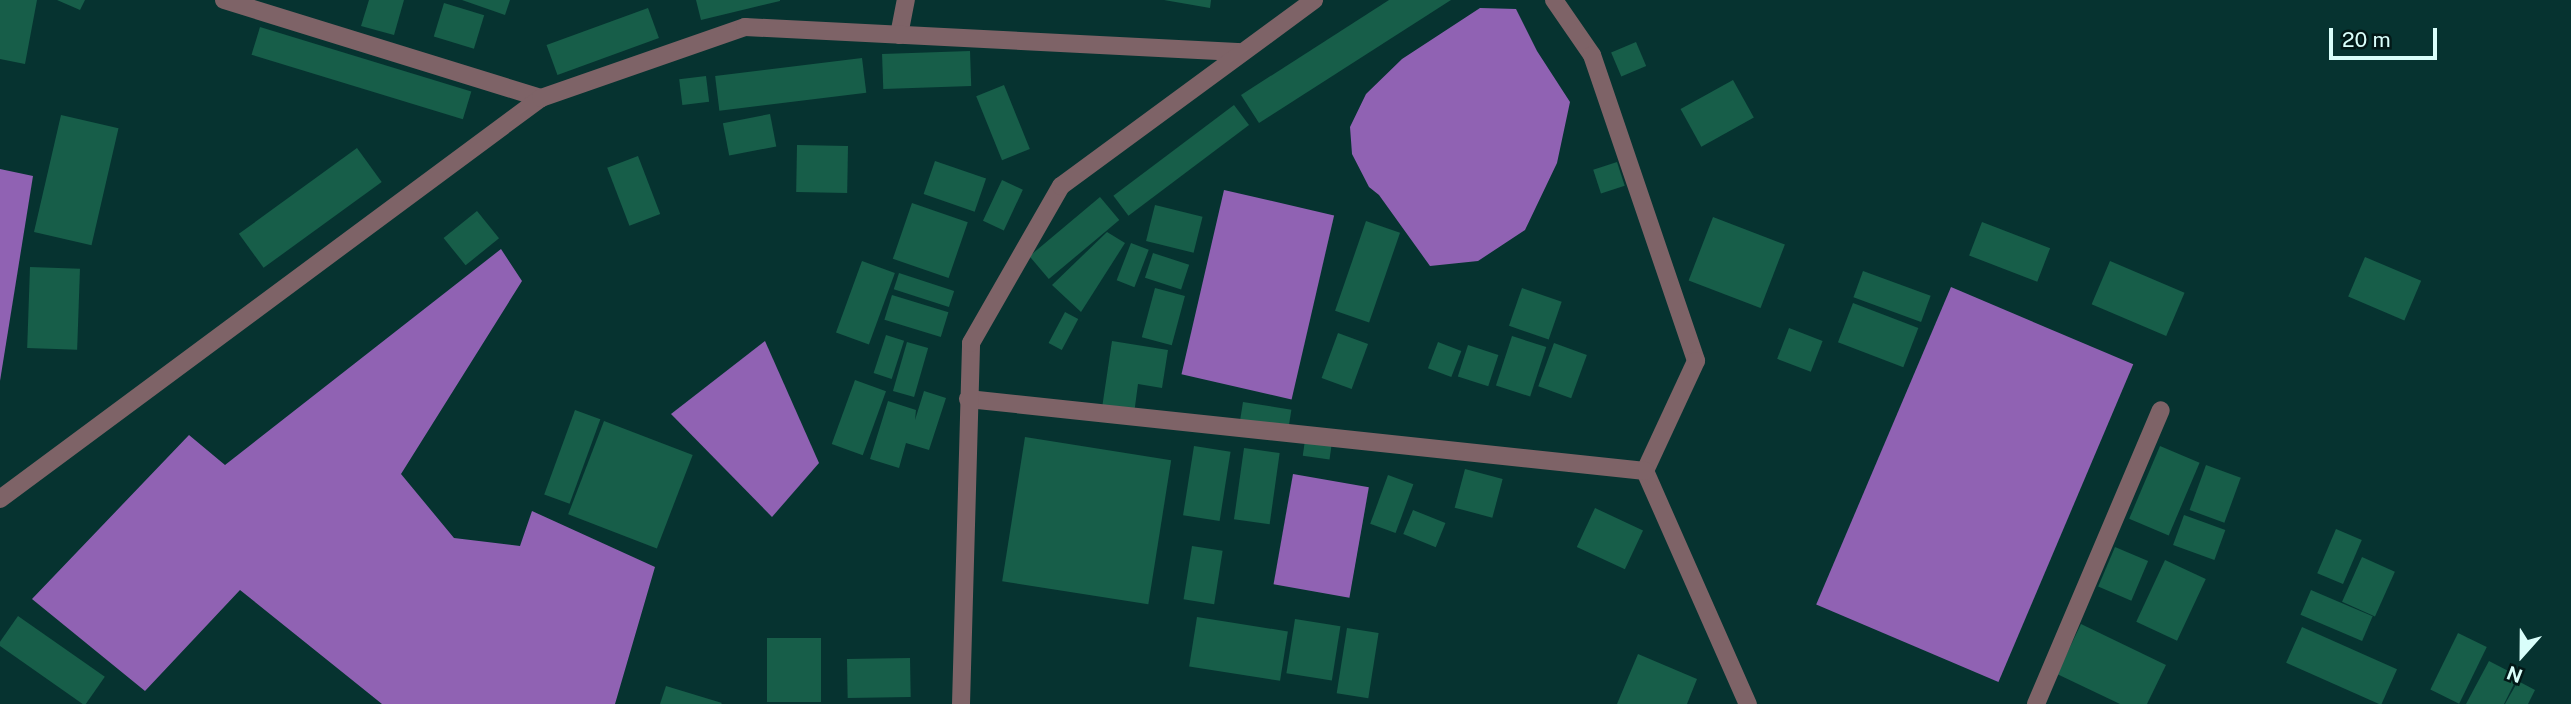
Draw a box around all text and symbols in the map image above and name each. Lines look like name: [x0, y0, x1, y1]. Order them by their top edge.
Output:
scale bar: [2333, 14, 2442, 58]
text: 20 m: [2342, 27, 2391, 52]
north arrow: [2487, 620, 2557, 690]
text: N: [2504, 662, 2525, 688]

